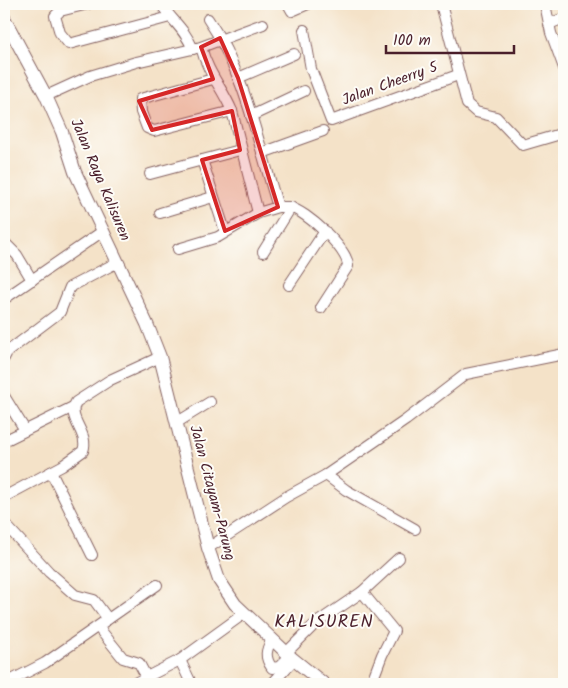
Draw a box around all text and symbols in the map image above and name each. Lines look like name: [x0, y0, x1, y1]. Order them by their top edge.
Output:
scale bar: [386, 22, 513, 54]
text: 100 m: [393, 29, 431, 53]
street label: Jalan Cheerry 5: [339, 55, 442, 112]
street label: Jalan Raya Kalisuren: [63, 115, 137, 245]
street label: Jalan Citayam-Parung: [182, 422, 242, 564]
district label: KALISUREN: [274, 608, 374, 637]

